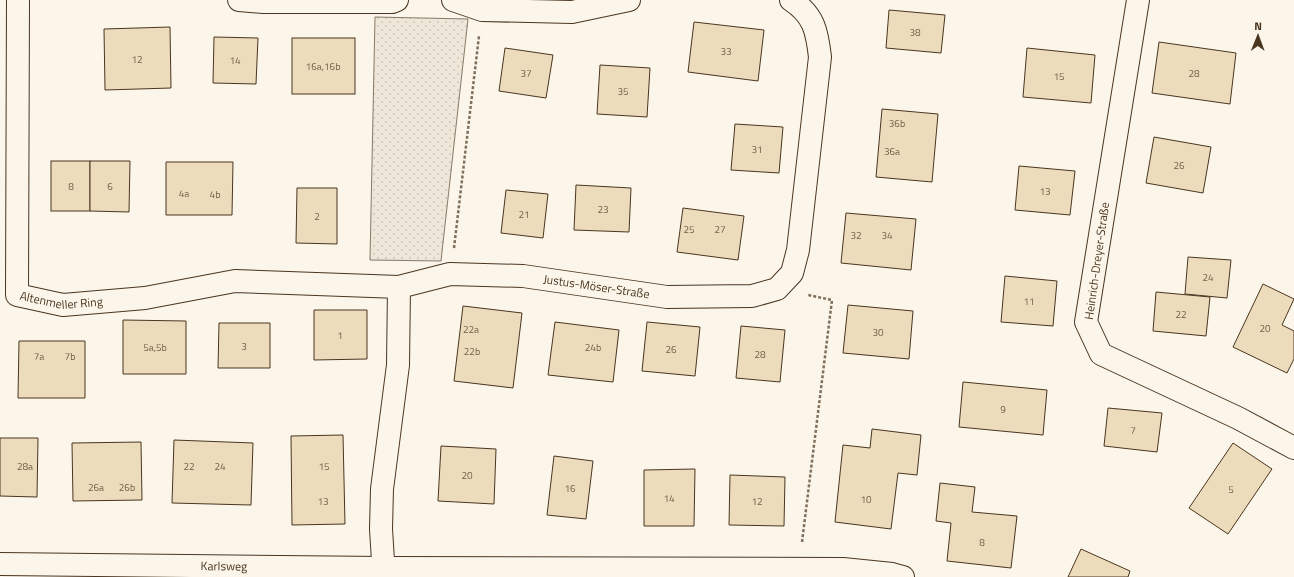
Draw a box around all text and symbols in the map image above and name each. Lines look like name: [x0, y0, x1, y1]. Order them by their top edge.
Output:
north arrow: [1238, 16, 1278, 56]
text: N: [1254, 18, 1262, 34]
house number: 38: [909, 25, 921, 40]
house number: 33: [720, 44, 732, 59]
house number: 12: [131, 52, 143, 67]
house number: 14: [229, 53, 241, 68]
house number: 16a,16b: [306, 59, 340, 74]
house number: 37: [520, 66, 532, 81]
house number: 28: [1188, 66, 1200, 81]
house number: 15: [1053, 69, 1065, 84]
house number: 35: [617, 84, 629, 99]
house number: 36b: [889, 116, 905, 131]
house number: 31: [751, 142, 763, 157]
house number: 36a: [884, 144, 900, 159]
house number: 26: [1173, 158, 1185, 173]
house number: 8: [68, 179, 74, 194]
house number: 6: [107, 179, 113, 194]
house number: 13: [1039, 184, 1051, 199]
house number: 4a: [179, 186, 189, 201]
house number: 4b: [210, 187, 220, 202]
street label: Heinrich-Dreyer-Straße: [1079, 201, 1114, 321]
house number: 23: [597, 202, 609, 217]
house number: 21: [518, 207, 530, 222]
house number: 2: [314, 209, 320, 224]
house number: 25: [683, 222, 695, 237]
house number: 27: [714, 222, 726, 237]
house number: 32: [850, 228, 862, 243]
house number: 34: [881, 228, 893, 243]
street label: Justus-Möser-Straße: [542, 269, 651, 303]
house number: 24: [1202, 270, 1214, 285]
street label: Altenmeller Ring: [18, 286, 103, 314]
house number: 11: [1023, 294, 1035, 309]
house number: 22: [1175, 307, 1187, 322]
house number: 20: [1259, 321, 1271, 336]
house number: 22a: [463, 322, 479, 337]
house number: 30: [872, 325, 884, 340]
house number: 1: [337, 328, 343, 343]
house number: 3: [241, 339, 247, 354]
house number: 5a,5b: [143, 340, 167, 355]
house number: 24b: [585, 340, 601, 355]
house number: 26: [665, 342, 677, 357]
house number: 22b: [464, 344, 480, 359]
house number: 28: [754, 347, 766, 362]
house number: 7a: [34, 349, 44, 364]
house number: 7b: [65, 349, 75, 364]
house number: 9: [1000, 402, 1006, 417]
house number: 7: [1130, 423, 1136, 438]
house number: 28a: [17, 459, 33, 474]
house number: 22: [183, 459, 195, 474]
house number: 24: [214, 459, 226, 474]
house number: 15: [318, 459, 330, 474]
house number: 20: [461, 468, 473, 483]
house number: 26a: [88, 480, 104, 495]
house number: 26b: [119, 480, 135, 495]
house number: 16: [564, 481, 576, 496]
house number: 5: [1228, 482, 1234, 497]
house number: 14: [663, 491, 675, 506]
house number: 10: [860, 492, 872, 507]
house number: 13: [317, 494, 329, 509]
house number: 12: [751, 494, 763, 509]
house number: 8: [979, 535, 985, 550]
street label: Karlsweg: [201, 556, 247, 576]

